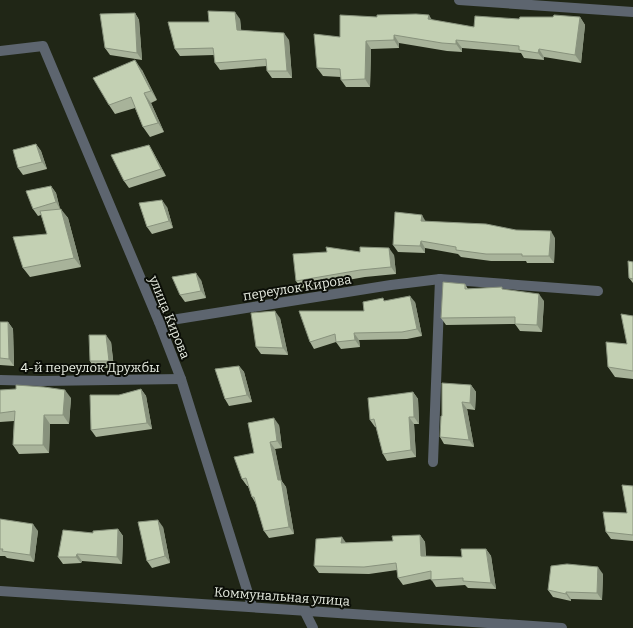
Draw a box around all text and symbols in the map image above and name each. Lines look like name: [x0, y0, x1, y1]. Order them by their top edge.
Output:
street label: переулок Кирова: [242, 272, 352, 303]
street label: улица Кирова: [146, 273, 193, 361]
street label: 4-й переулок Дружбы: [20, 360, 160, 375]
street label: Коммунальная улица: [213, 584, 350, 609]

